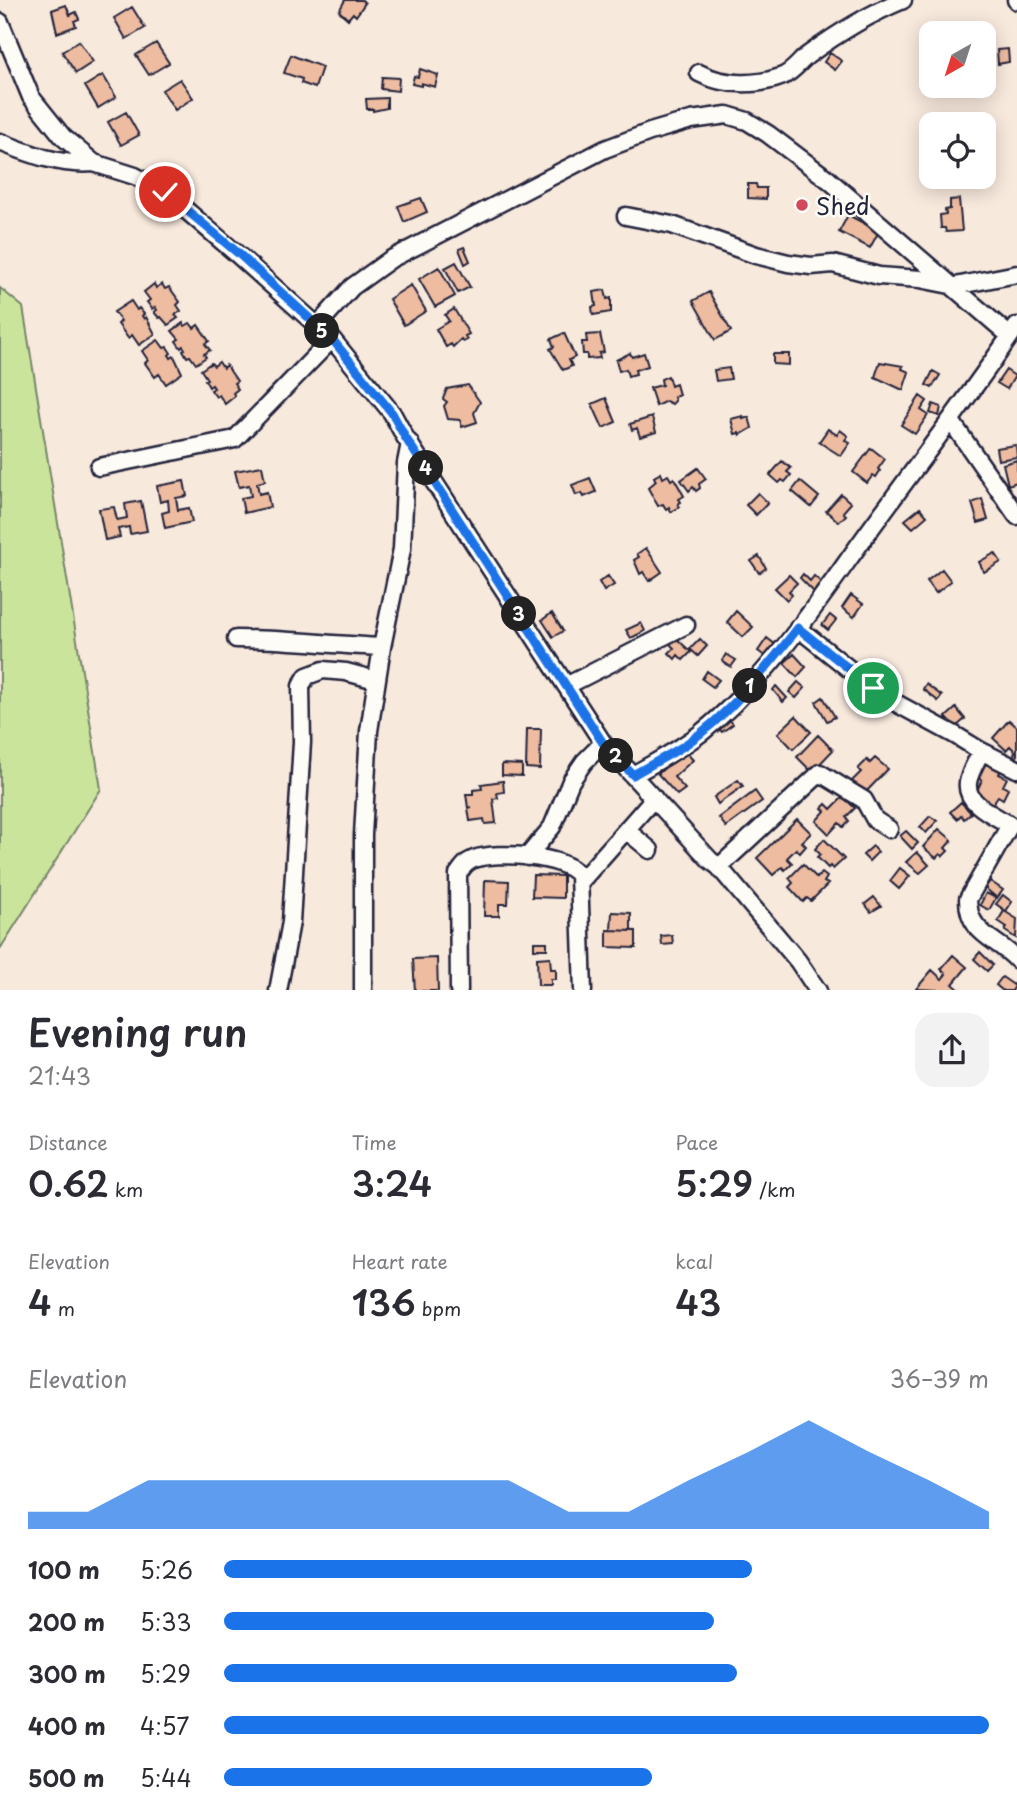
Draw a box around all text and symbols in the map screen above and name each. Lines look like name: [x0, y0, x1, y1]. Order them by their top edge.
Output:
north arrow: [919, 21, 996, 98]
map controls: [919, 21, 996, 189]
button: locate: [919, 112, 996, 189]
pin: [135, 162, 195, 222]
icon: check: [146, 173, 184, 211]
place label: Shed: [816, 188, 869, 223]
marker: Shed: [794, 197, 810, 213]
pin: 5: [304, 314, 340, 348]
text: 5: [315, 316, 328, 344]
pin: 4: [408, 450, 444, 486]
text: 4: [419, 453, 432, 481]
pin: 3: [502, 596, 536, 632]
text: 3: [512, 599, 525, 627]
pin: [843, 658, 903, 718]
pin: 1: [732, 668, 768, 704]
icon: arrive: [854, 669, 892, 707]
text: 1: [745, 671, 754, 699]
pin: 2: [598, 738, 634, 774]
text: 2: [609, 741, 622, 769]
text: Evening run: [28, 1003, 247, 1060]
button: share: [915, 1013, 989, 1087]
text: 21:43: [28, 1058, 91, 1093]
text: Distance: [28, 1128, 108, 1156]
text: Time: [352, 1128, 397, 1156]
text: Pace: [675, 1128, 718, 1156]
text: 0.62: [28, 1156, 109, 1209]
text: 3:24: [352, 1156, 432, 1209]
text: 5:29: [675, 1156, 753, 1209]
text: km: [109, 1175, 143, 1203]
text: /km: [753, 1175, 796, 1203]
text: Elevation: [28, 1247, 110, 1275]
text: Heart rate: [352, 1247, 448, 1275]
text: kcal: [675, 1247, 713, 1275]
text: 4: [28, 1275, 52, 1328]
text: 136: [352, 1275, 416, 1328]
text: 43: [675, 1275, 721, 1328]
text: m: [52, 1294, 75, 1322]
text: bpm: [416, 1294, 461, 1322]
text: Elevation: [28, 1361, 127, 1396]
text: 36–39 m: [890, 1361, 989, 1396]
text: 100 m: [28, 1552, 100, 1587]
text: 5:26: [140, 1552, 193, 1587]
text: 200 m: [28, 1604, 105, 1639]
text: 5:33: [140, 1604, 192, 1639]
text: 300 m: [28, 1656, 106, 1691]
text: 5:29: [140, 1656, 191, 1691]
text: 400 m: [28, 1708, 106, 1743]
text: 4:57: [140, 1708, 189, 1743]
text: 500 m: [28, 1760, 105, 1795]
text: 5:44: [140, 1760, 192, 1795]

